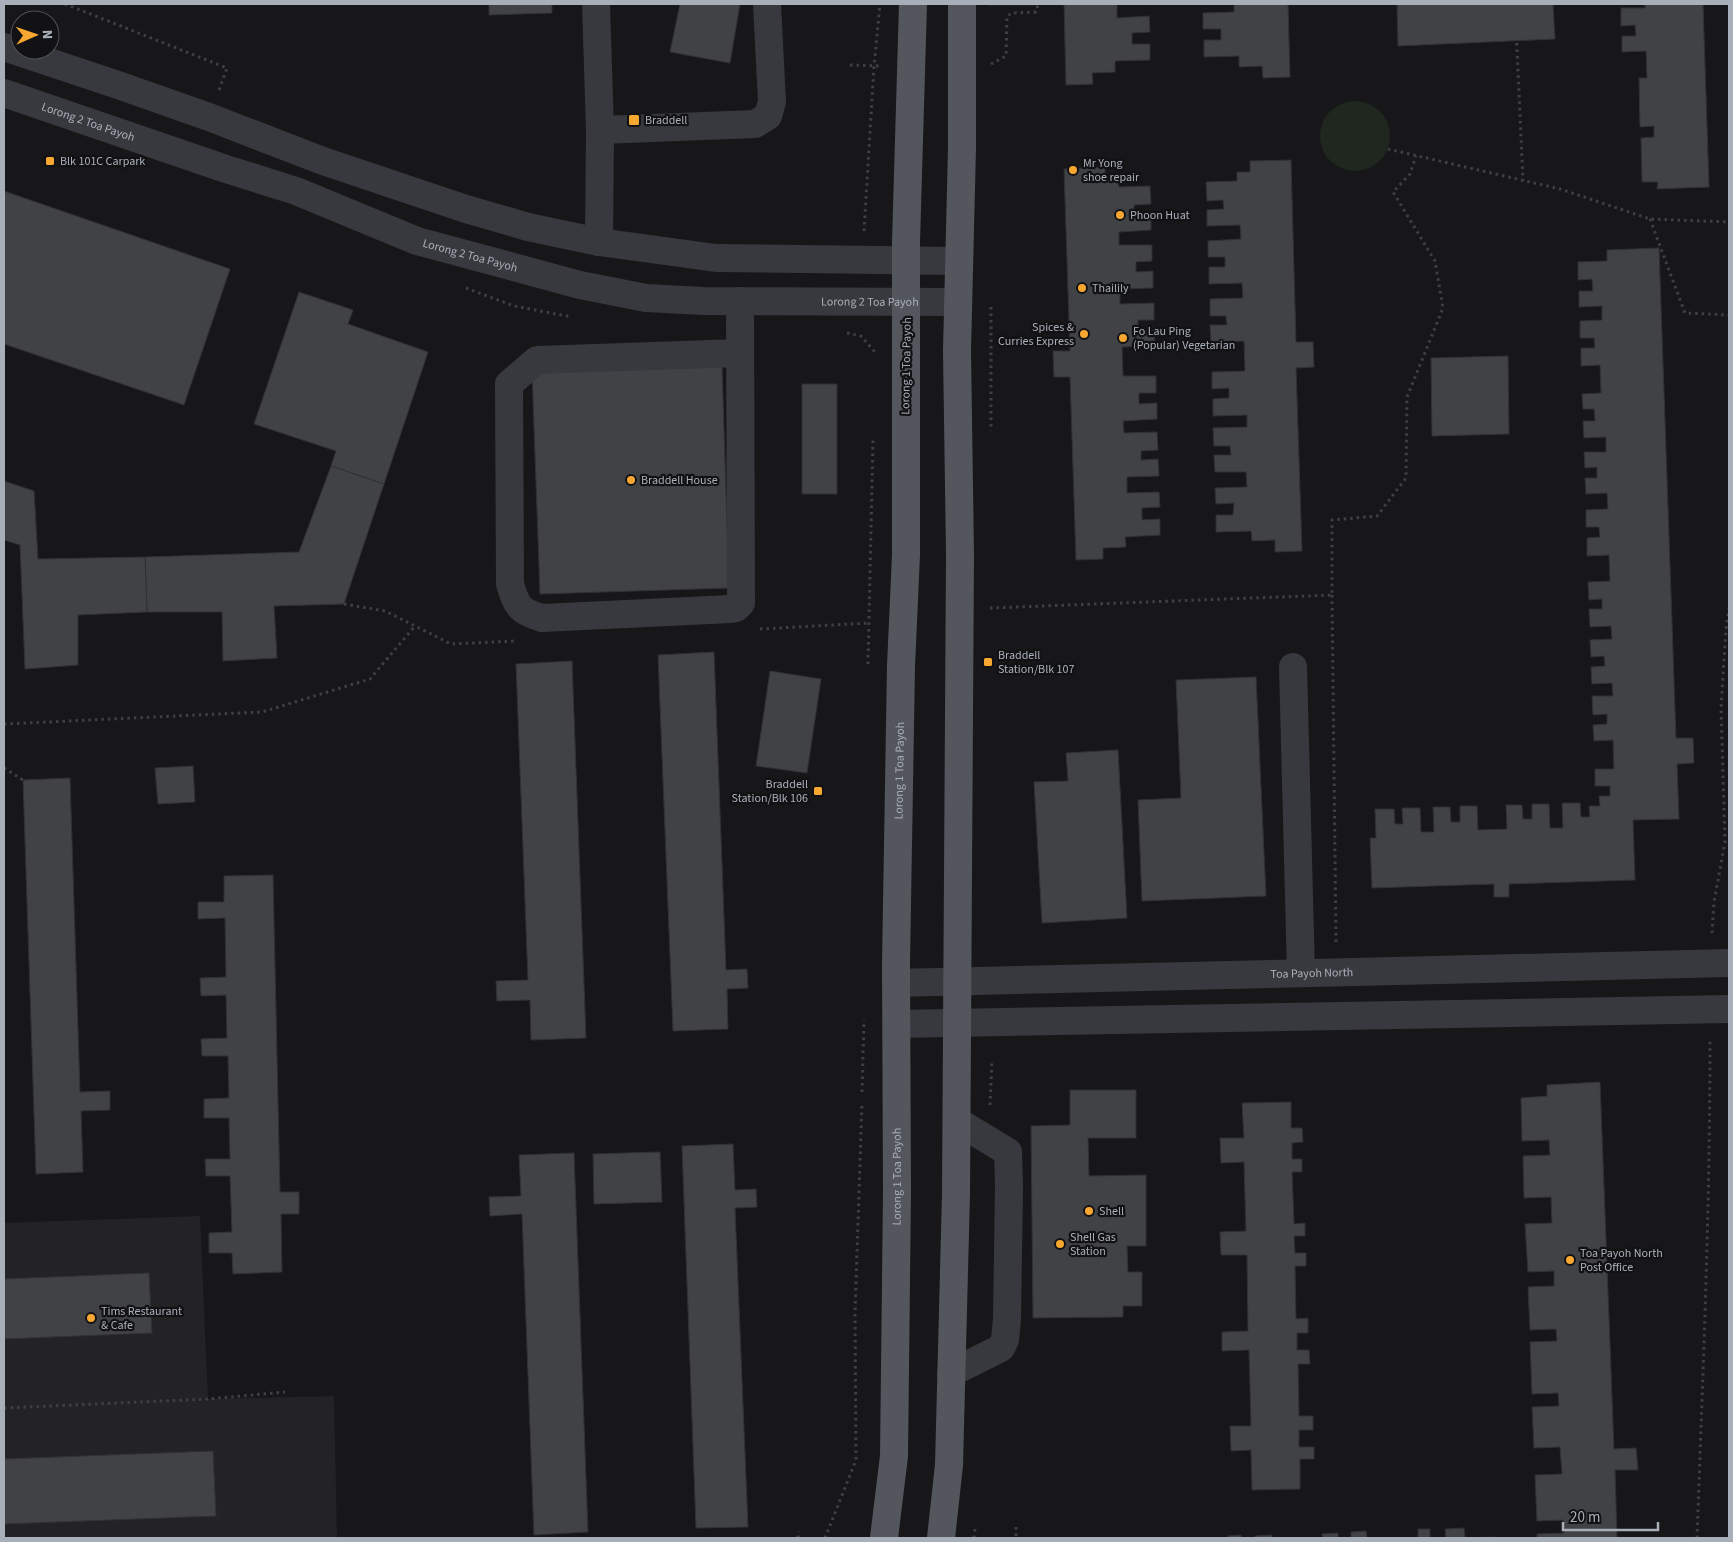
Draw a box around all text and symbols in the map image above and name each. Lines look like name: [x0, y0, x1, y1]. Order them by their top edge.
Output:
north arrow: [10, 10, 60, 60]
text: N: [37, 30, 57, 40]
street label: Lorong 2 Toa Payoh: [39, 98, 137, 146]
place label: Braddell: [645, 112, 687, 129]
marker: Braddell: [627, 113, 641, 127]
place label: Blk 101C Carpark: [60, 153, 145, 170]
marker: Blk 101C Carpark: [44, 155, 56, 167]
place label: Mr Yong shoe repair: [1083, 155, 1140, 186]
marker: Mr Yong shoe repair: [1067, 164, 1079, 176]
place label: Phoon Huat: [1130, 207, 1190, 224]
marker: Phoon Huat: [1114, 209, 1126, 221]
street label: Lorong 2 Toa Payoh: [421, 235, 519, 277]
place label: Thailily: [1092, 280, 1129, 297]
marker: Thailily: [1076, 282, 1088, 294]
street label: Lorong 2 Toa Payoh: [821, 293, 919, 311]
street label: Lorong 1 Toa Payoh: [897, 317, 916, 415]
place label: Spices & Curries Express: [998, 319, 1075, 350]
place label: Fo Lau Ping (Popular) Vegetarian: [1133, 323, 1235, 354]
marker: Spices & Curries Express: [1078, 328, 1090, 340]
marker: Fo Lau Ping (Popular) Vegetarian: [1117, 332, 1129, 344]
place label: Braddell House: [641, 472, 718, 489]
marker: Braddell House: [625, 474, 637, 486]
place label: Braddell Station/Blk 107: [998, 647, 1074, 678]
marker: Braddell Station/Blk 107: [982, 656, 994, 668]
street label: Lorong 1 Toa Payoh: [890, 722, 909, 820]
place label: Braddell Station/Blk 106: [732, 776, 808, 807]
marker: Braddell Station/Blk 106: [812, 785, 824, 797]
street label: Toa Payoh North: [1270, 964, 1354, 983]
street label: Lorong 1 Toa Payoh: [889, 1128, 906, 1226]
place label: Shell: [1099, 1203, 1124, 1220]
marker: Shell: [1083, 1205, 1095, 1217]
place label: Shell Gas Station: [1070, 1229, 1116, 1260]
marker: Shell Gas Station: [1054, 1238, 1066, 1250]
place label: Toa Payoh North Post Office: [1580, 1245, 1663, 1276]
marker: Toa Payoh North Post Office: [1564, 1254, 1576, 1266]
place label: Tims Restaurant & Cafe: [101, 1303, 182, 1334]
marker: Tims Restaurant & Cafe: [85, 1312, 97, 1324]
scale bar: [1563, 1500, 1658, 1532]
text: 20 m: [1570, 1507, 1600, 1528]

